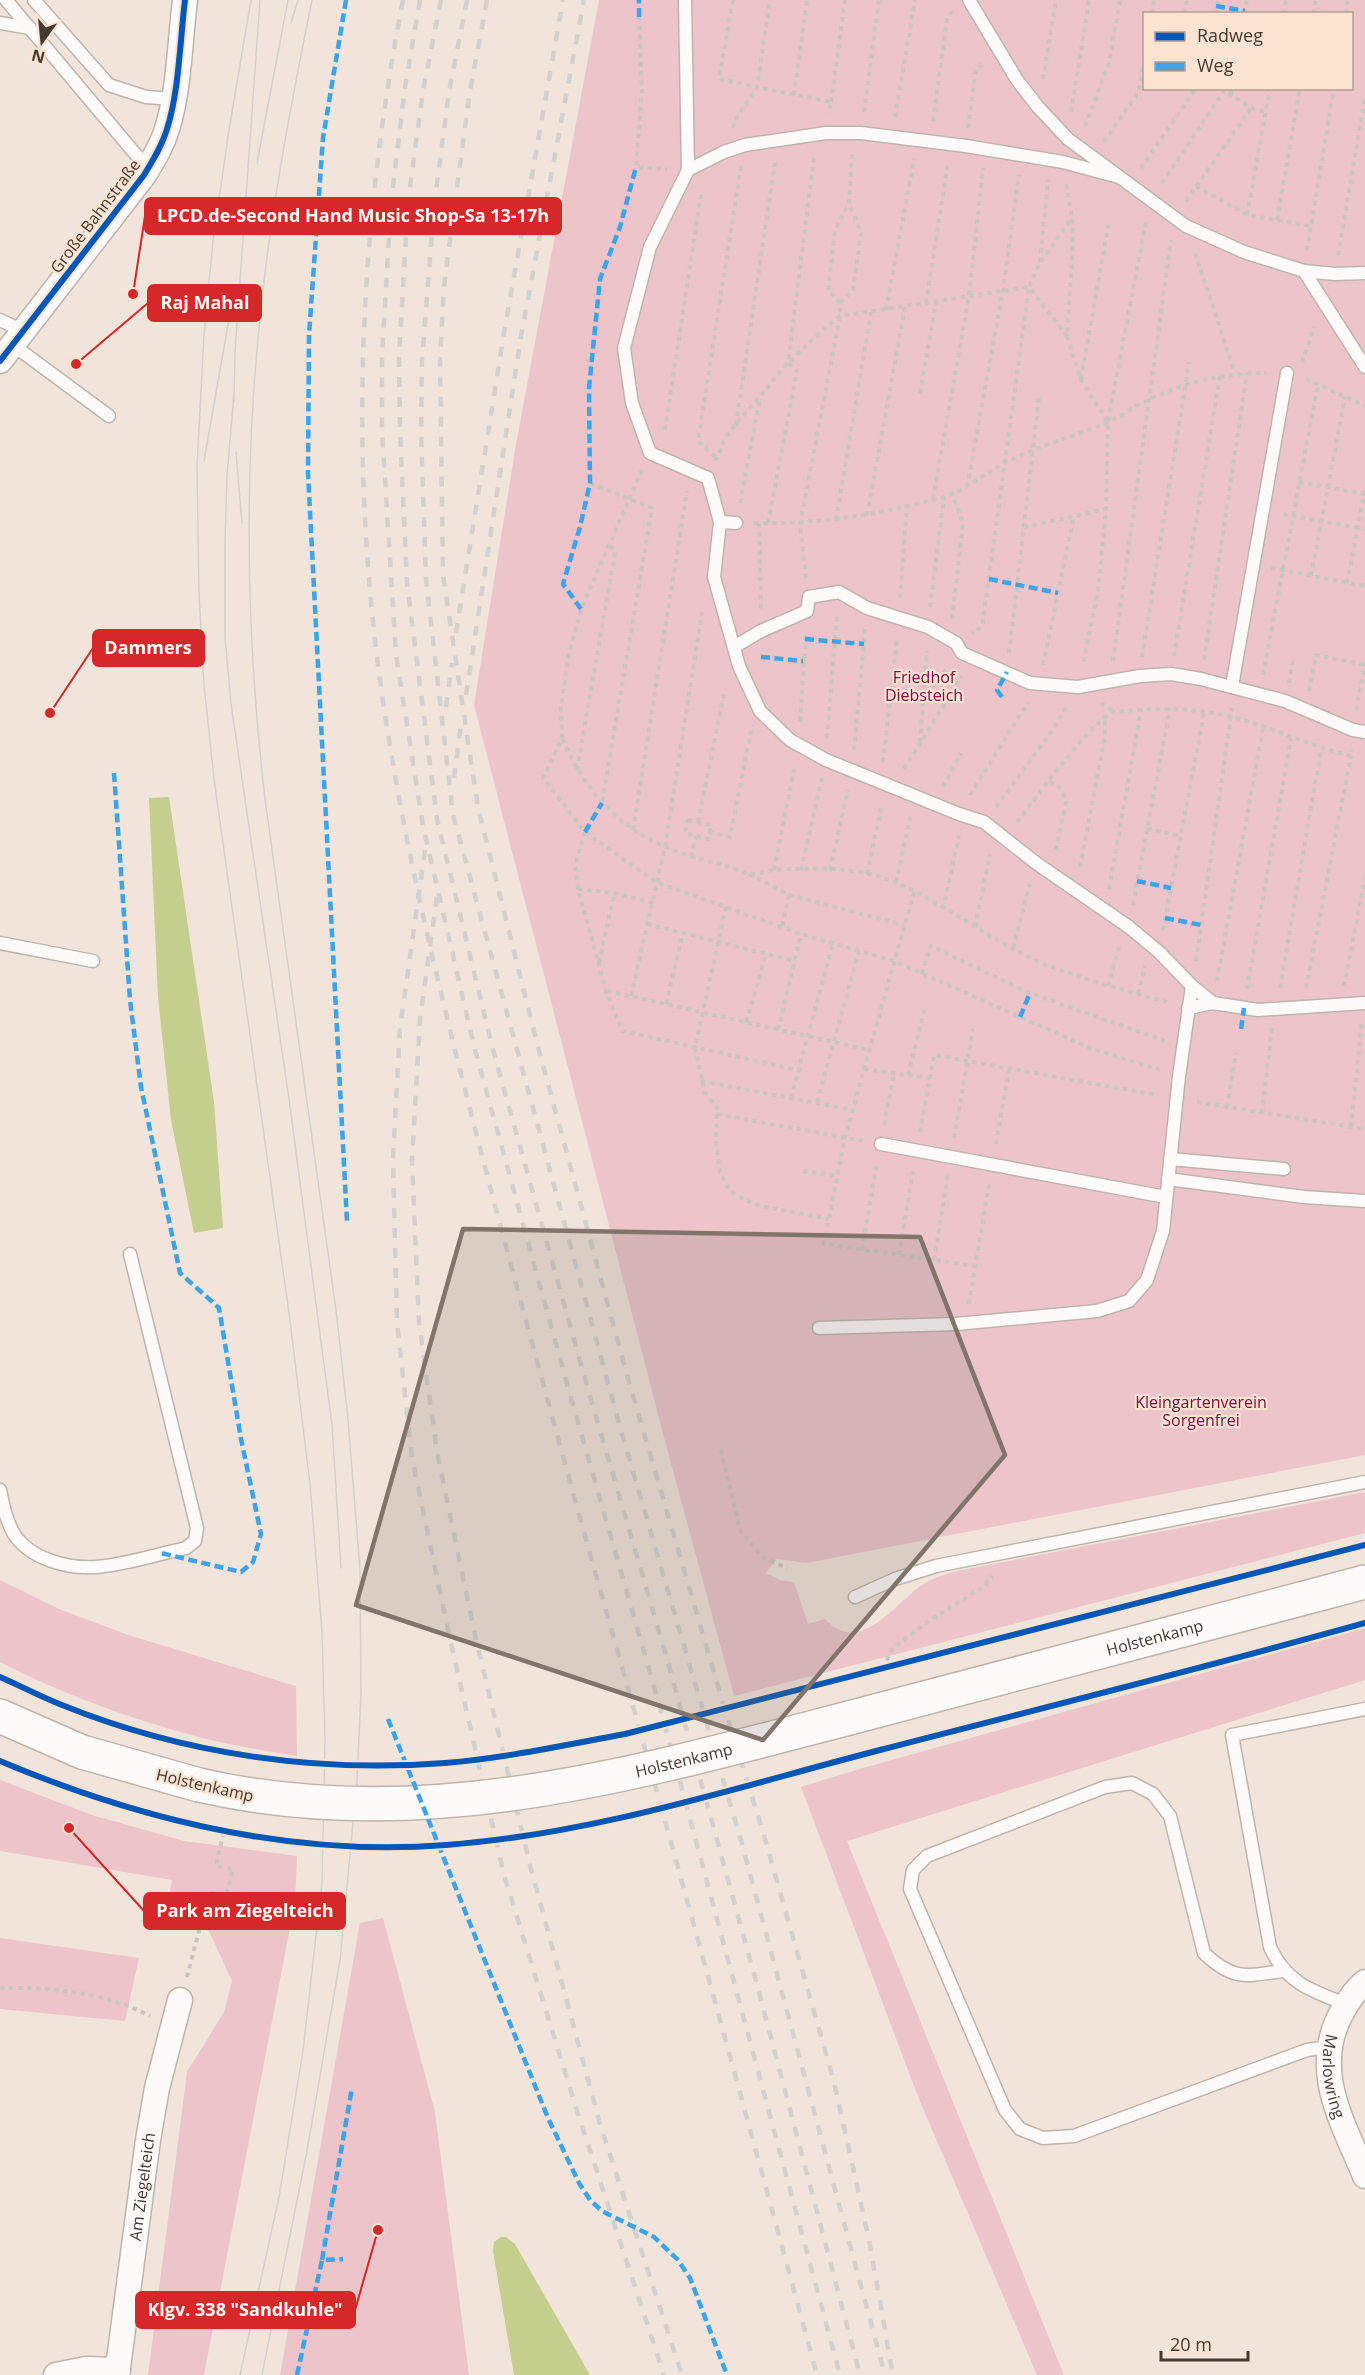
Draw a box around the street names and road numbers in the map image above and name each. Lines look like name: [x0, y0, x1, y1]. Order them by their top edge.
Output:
street label: Große Bahnstraße: [45, 154, 145, 278]
street label: Holstenkamp: [1104, 1614, 1205, 1661]
street label: Holstenkamp: [633, 1738, 735, 1782]
street label: Holstenkamp: [154, 1763, 256, 1807]
street label: Marlowring: [1318, 2032, 1351, 2122]
street label: Am Ziegelteich: [124, 2131, 160, 2242]

